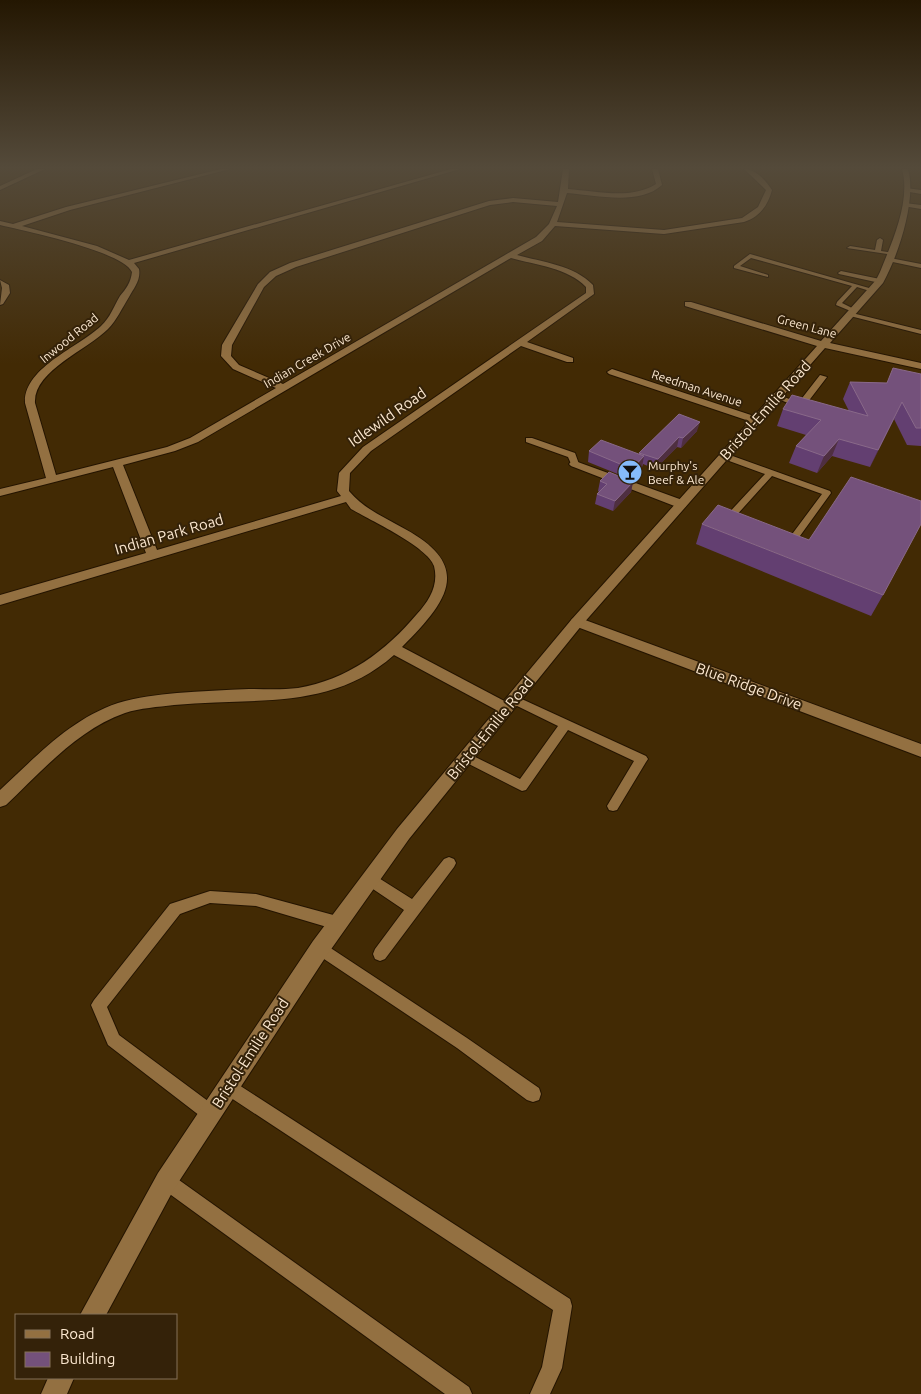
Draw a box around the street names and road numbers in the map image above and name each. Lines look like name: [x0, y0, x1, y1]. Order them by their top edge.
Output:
street label: Inwood Road: [37, 311, 101, 365]
street label: Green Lane: [776, 312, 838, 340]
street label: Indian Creek Drive: [261, 330, 353, 390]
street label: Bristol-Emilie Road: [716, 357, 814, 463]
street label: Reedman Avenue: [650, 367, 744, 409]
street label: Idlewild Road: [345, 384, 429, 450]
street label: Indian Park Road: [113, 510, 225, 558]
street label: Blue Ridge Drive: [694, 659, 804, 713]
street label: Bristol-Emilie Road: [443, 673, 537, 783]
street label: Bristol-Emilie Road: [208, 995, 292, 1111]

